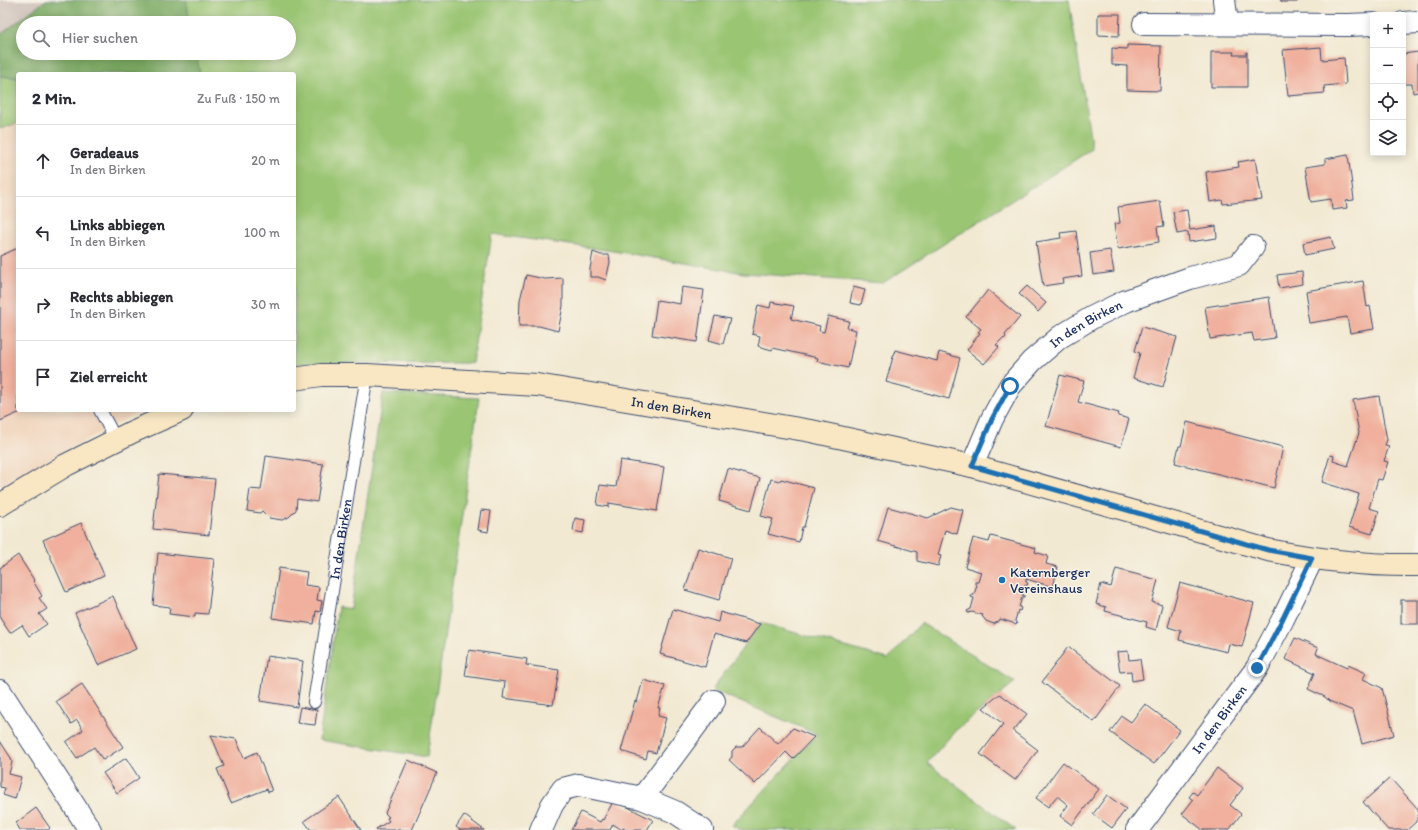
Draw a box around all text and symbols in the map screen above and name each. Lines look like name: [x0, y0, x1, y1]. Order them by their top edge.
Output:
map controls: [1370, 12, 1406, 156]
button: +: [1370, 12, 1406, 48]
search box: [16, 16, 296, 60]
icon: search: [30, 27, 52, 49]
text: Hier suchen: [62, 29, 138, 47]
button: −: [1370, 48, 1406, 84]
button: locate: [1370, 84, 1406, 120]
text: 2 Min.: [32, 88, 76, 108]
text: Zu Fuß · 150 m: [197, 91, 280, 106]
button: layers: [1370, 120, 1406, 156]
text: Geradeaus: [70, 144, 139, 162]
icon: ahead: [32, 150, 54, 172]
text: 20 m: [251, 153, 280, 168]
text: In den Birken: [70, 162, 146, 177]
text: Links abbiegen: [70, 216, 165, 234]
icon: left: [32, 222, 54, 244]
text: 100 m: [244, 225, 280, 240]
text: In den Birken: [70, 234, 146, 249]
text: Rechts abbiegen: [70, 288, 173, 306]
icon: right: [32, 294, 54, 316]
street label: In den Birken: [1046, 296, 1125, 351]
text: 30 m: [251, 297, 280, 312]
text: In den Birken: [70, 306, 146, 321]
icon: arrive: [32, 366, 54, 388]
text: Ziel erreicht: [70, 368, 147, 386]
route start: [1001, 377, 1019, 395]
street label: In den Birken: [630, 393, 713, 423]
street label: In den Birken: [326, 497, 356, 581]
place label: Katernberger Vereinshaus: [1010, 564, 1090, 597]
marker: Katernberger Vereinshaus: [997, 575, 1007, 585]
route end: [1248, 659, 1266, 677]
street label: In den Birken: [1188, 682, 1251, 757]

